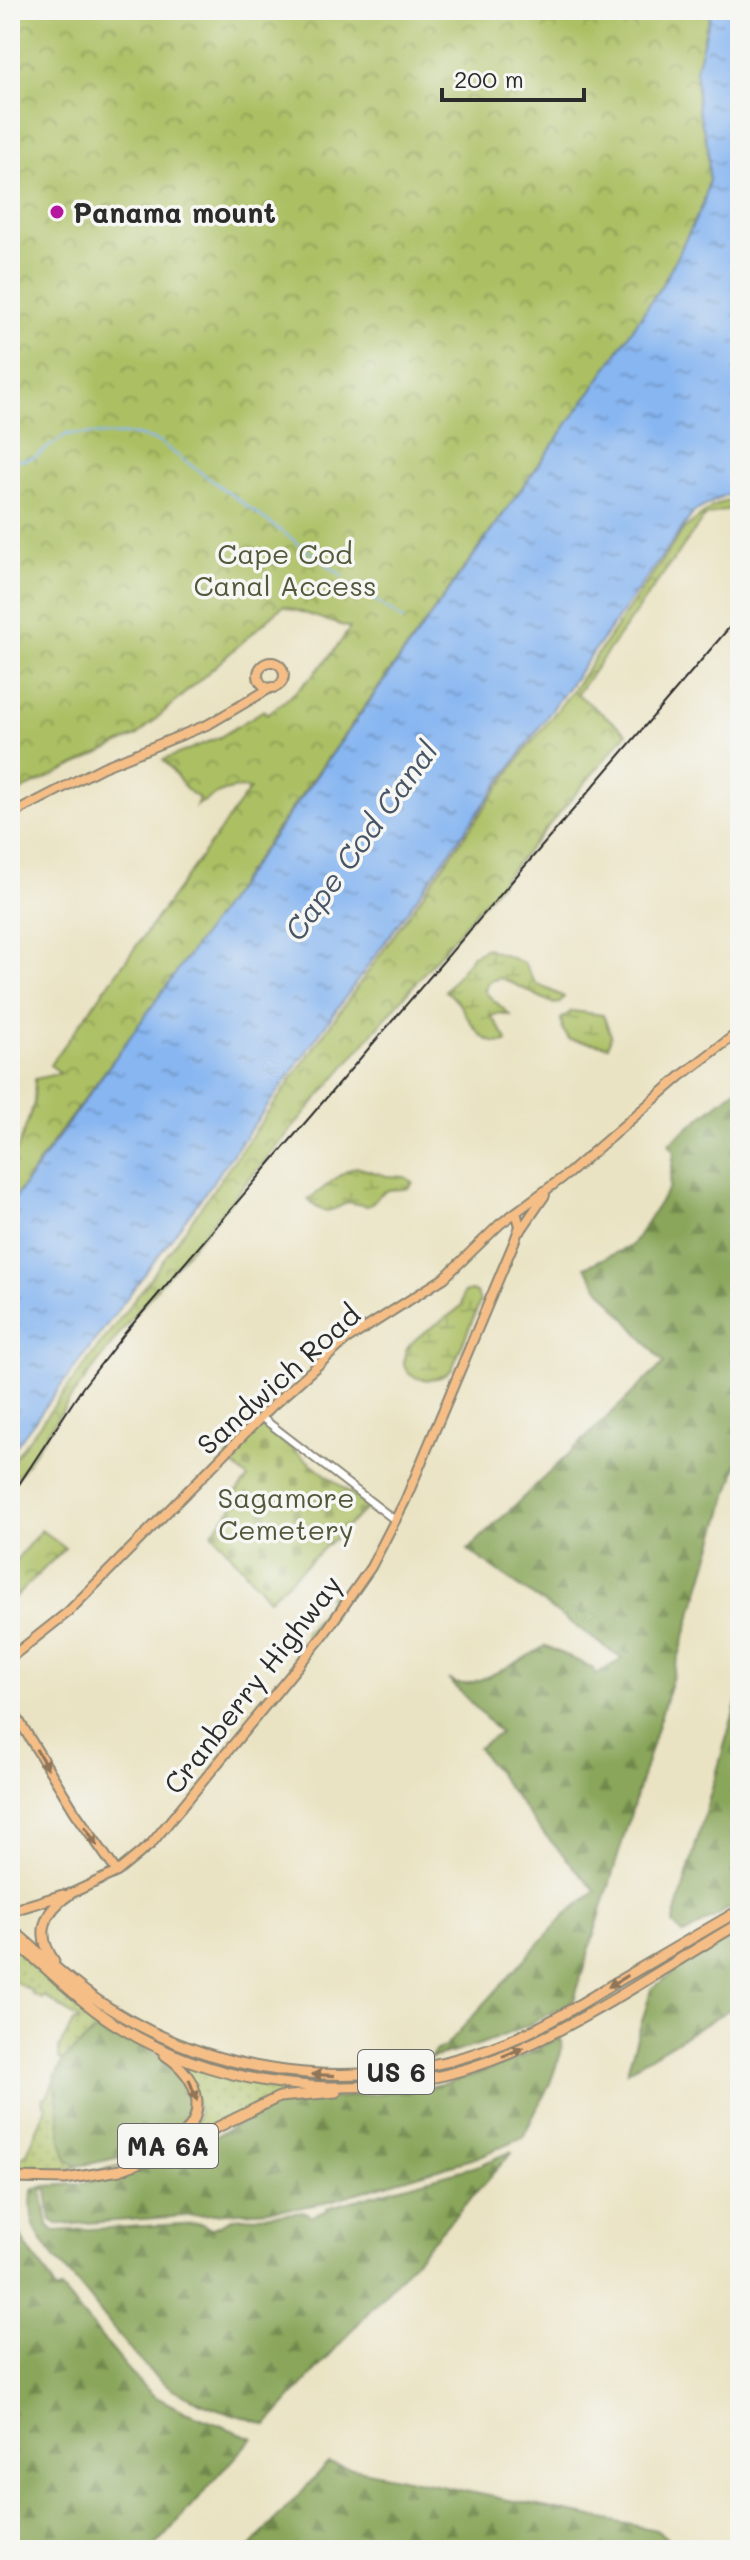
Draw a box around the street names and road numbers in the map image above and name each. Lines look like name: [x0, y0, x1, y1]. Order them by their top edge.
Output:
street label: Sandwich Road: [189, 1296, 367, 1462]
street label: Cranberry Highway: [155, 1567, 349, 1801]
road number: US 6: [358, 2050, 434, 2094]
road number: MA 6A: [118, 2124, 218, 2168]

